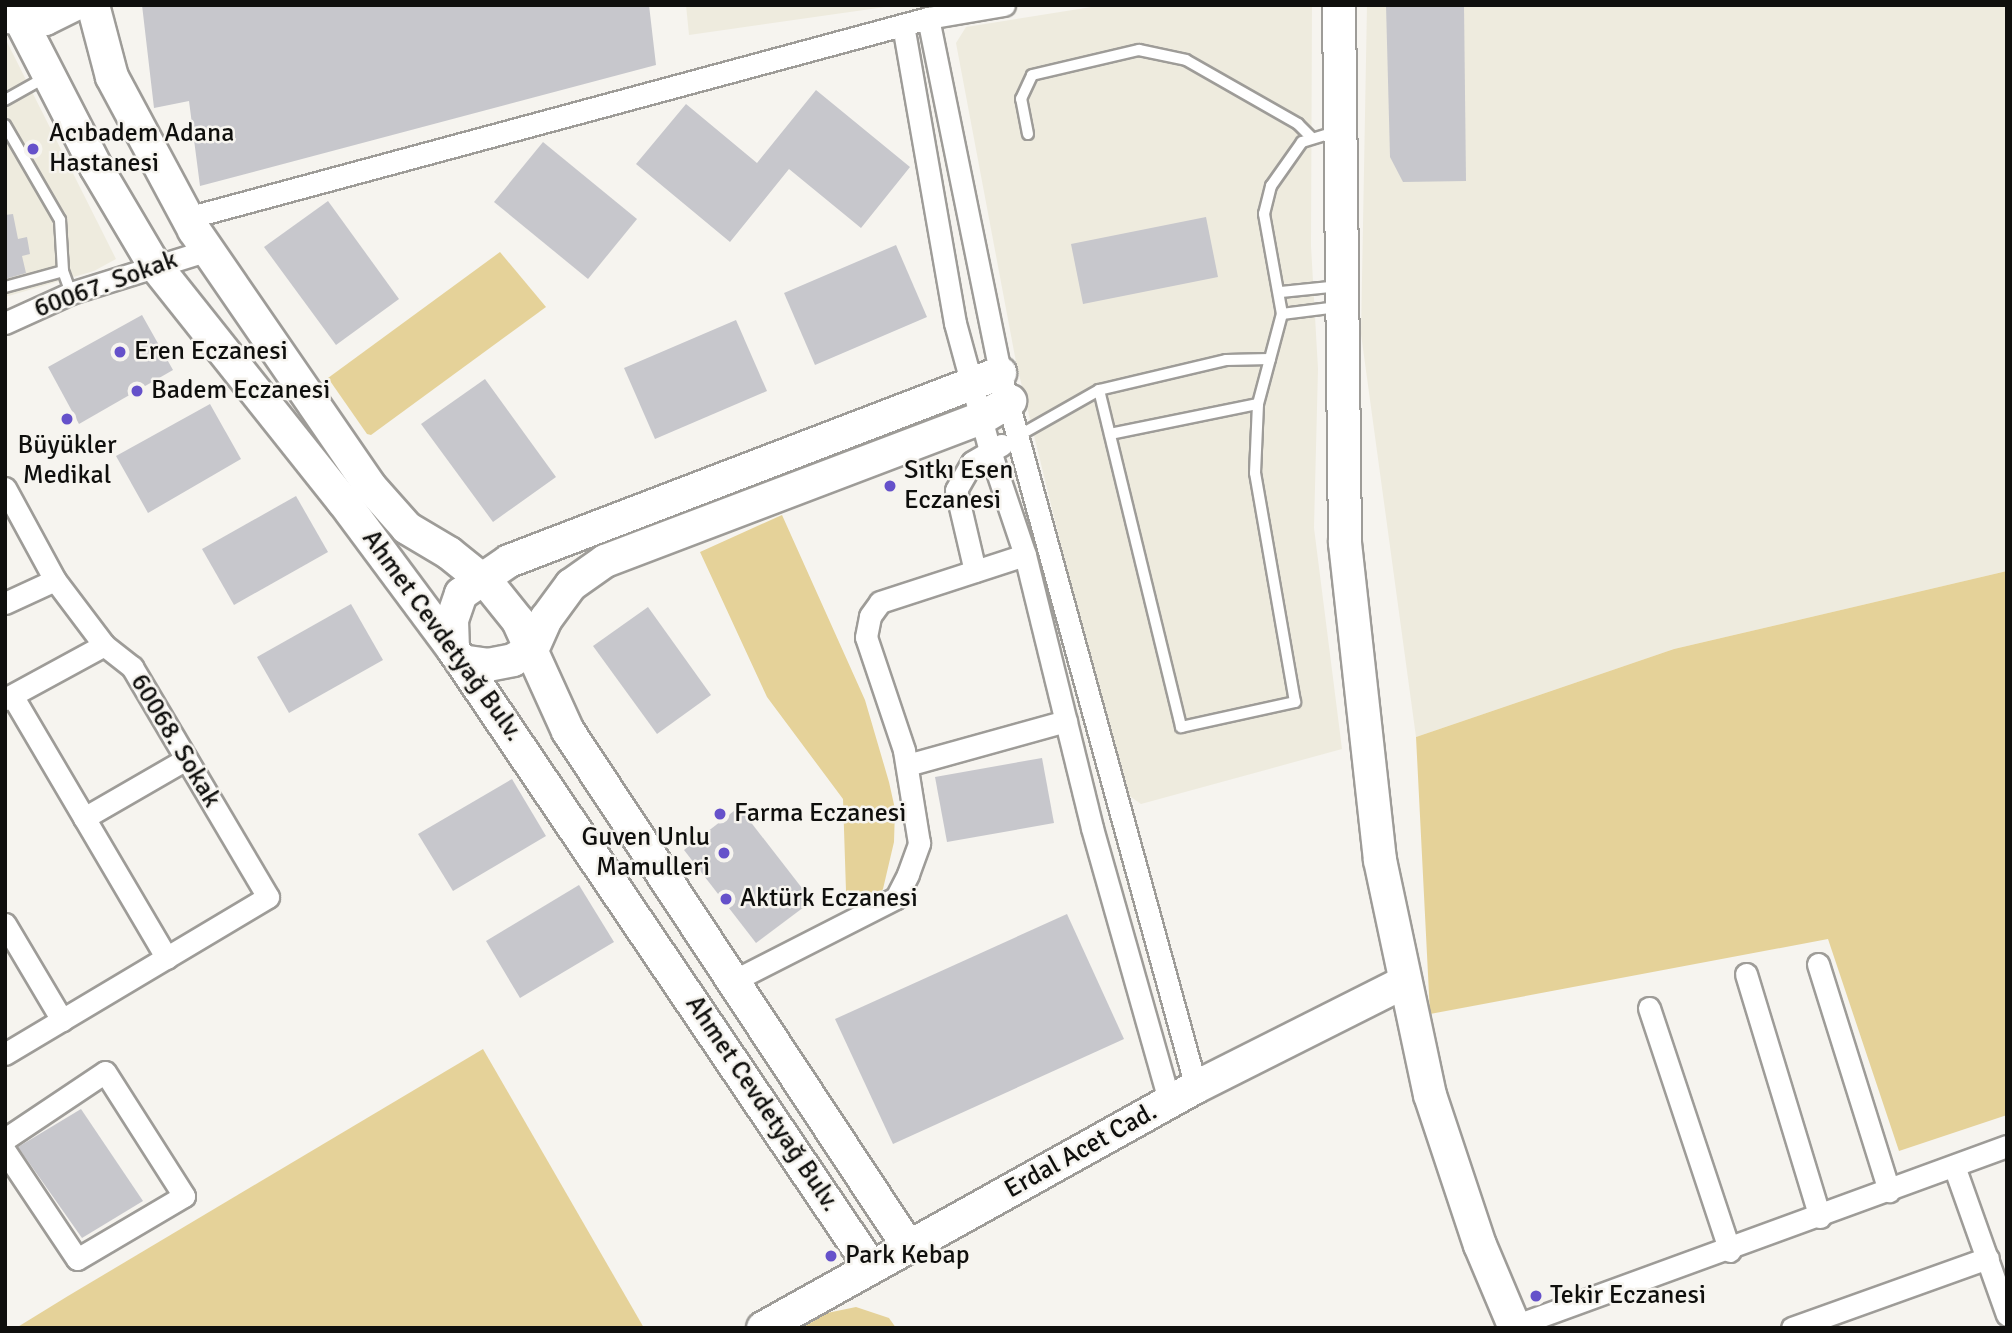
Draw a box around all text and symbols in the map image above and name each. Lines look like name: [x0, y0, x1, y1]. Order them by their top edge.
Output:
place label: Acıbadem Adana Hastanesi: [49, 118, 234, 180]
marker: Acıbadem Adana Hastanesi: [23, 139, 43, 159]
street label: 60067. Sokak: [30, 245, 182, 325]
place label: Eren Eczanesi: [134, 336, 288, 368]
marker: Eren Eczanesi: [112, 344, 128, 360]
place label: Badem Eczanesi: [151, 375, 330, 407]
marker: Badem Eczanesi: [129, 383, 145, 399]
marker: Büyükler Medikal: [59, 411, 75, 427]
place label: Büyükler Medikal: [18, 430, 116, 492]
place label: Sıtkı Esen Eczanesi: [904, 455, 1013, 516]
marker: Sıtkı Esen Eczanesi: [882, 478, 898, 494]
street label: Ahmet Cevdetyağ Bulv.: [355, 524, 529, 748]
street label: 60068. Sokak: [123, 669, 227, 813]
place label: Farma Eczanesi: [734, 798, 906, 830]
marker: Farma Eczanesi: [712, 806, 728, 822]
place label: Guven Unlu Mamulleri: [582, 822, 710, 884]
marker: Guven Unlu Mamulleri: [716, 845, 732, 861]
place label: Aktürk Eczanesi: [740, 883, 918, 915]
marker: Aktürk Eczanesi: [718, 891, 734, 907]
street label: Ahmet Cevdetyağ Bulv.: [678, 990, 846, 1218]
street label: Erdal Acet Cad.: [999, 1096, 1163, 1206]
place label: Park Kebap: [845, 1240, 969, 1272]
marker: Park Kebap: [823, 1248, 839, 1264]
place label: Tekir Eczanesi: [1550, 1280, 1706, 1312]
marker: Tekir Eczanesi: [1528, 1288, 1544, 1304]

